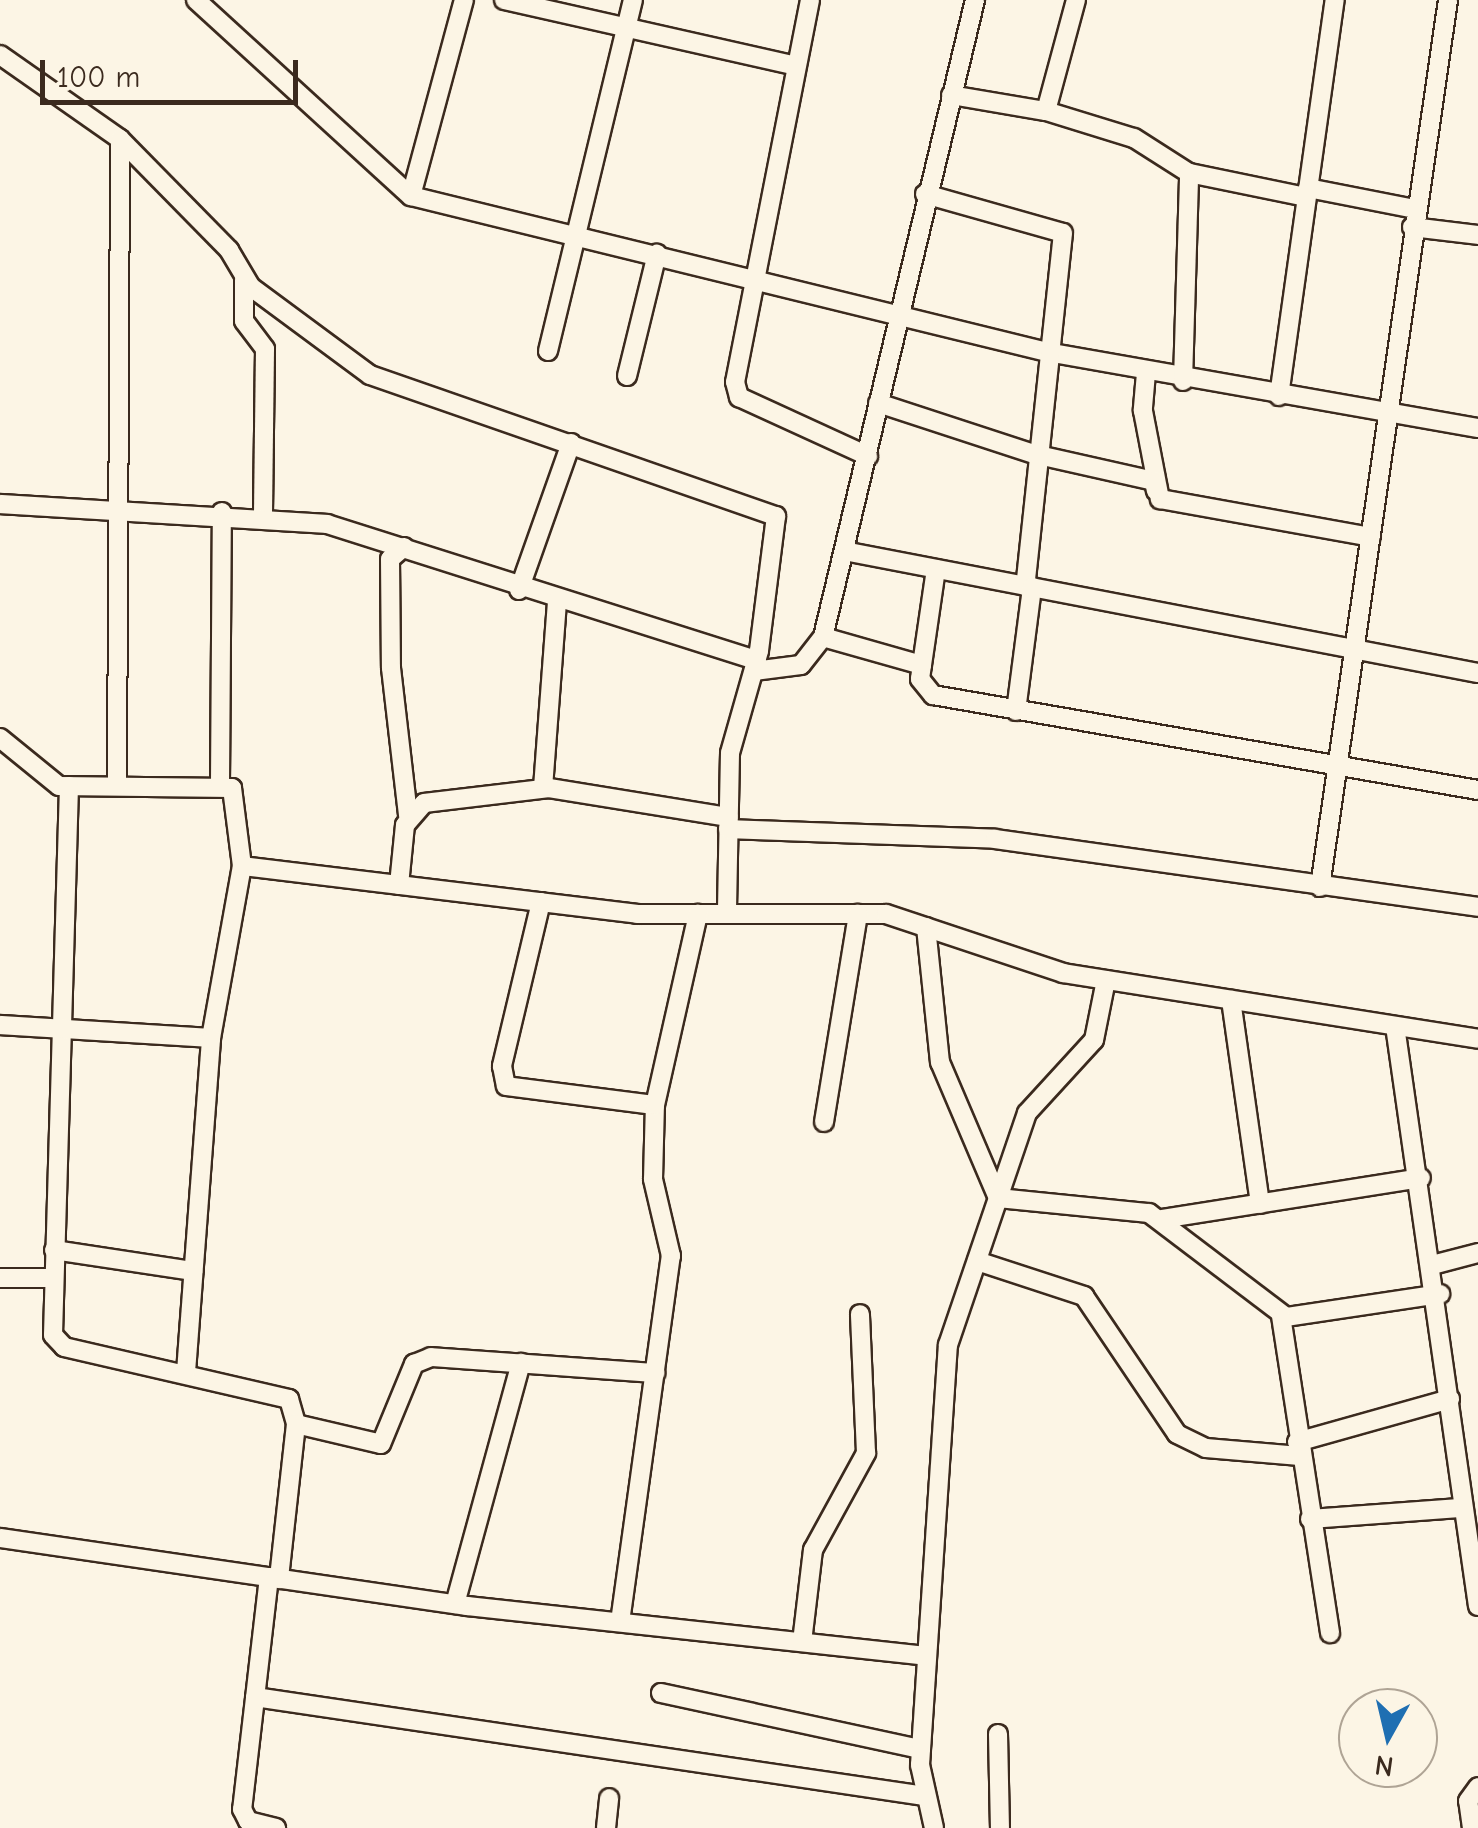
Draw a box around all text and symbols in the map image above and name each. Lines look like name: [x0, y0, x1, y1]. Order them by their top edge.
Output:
scale bar: [45, 40, 302, 102]
text: 100 m: [57, 60, 140, 95]
north arrow: [1338, 1688, 1438, 1788]
text: N: [1373, 1749, 1395, 1783]

